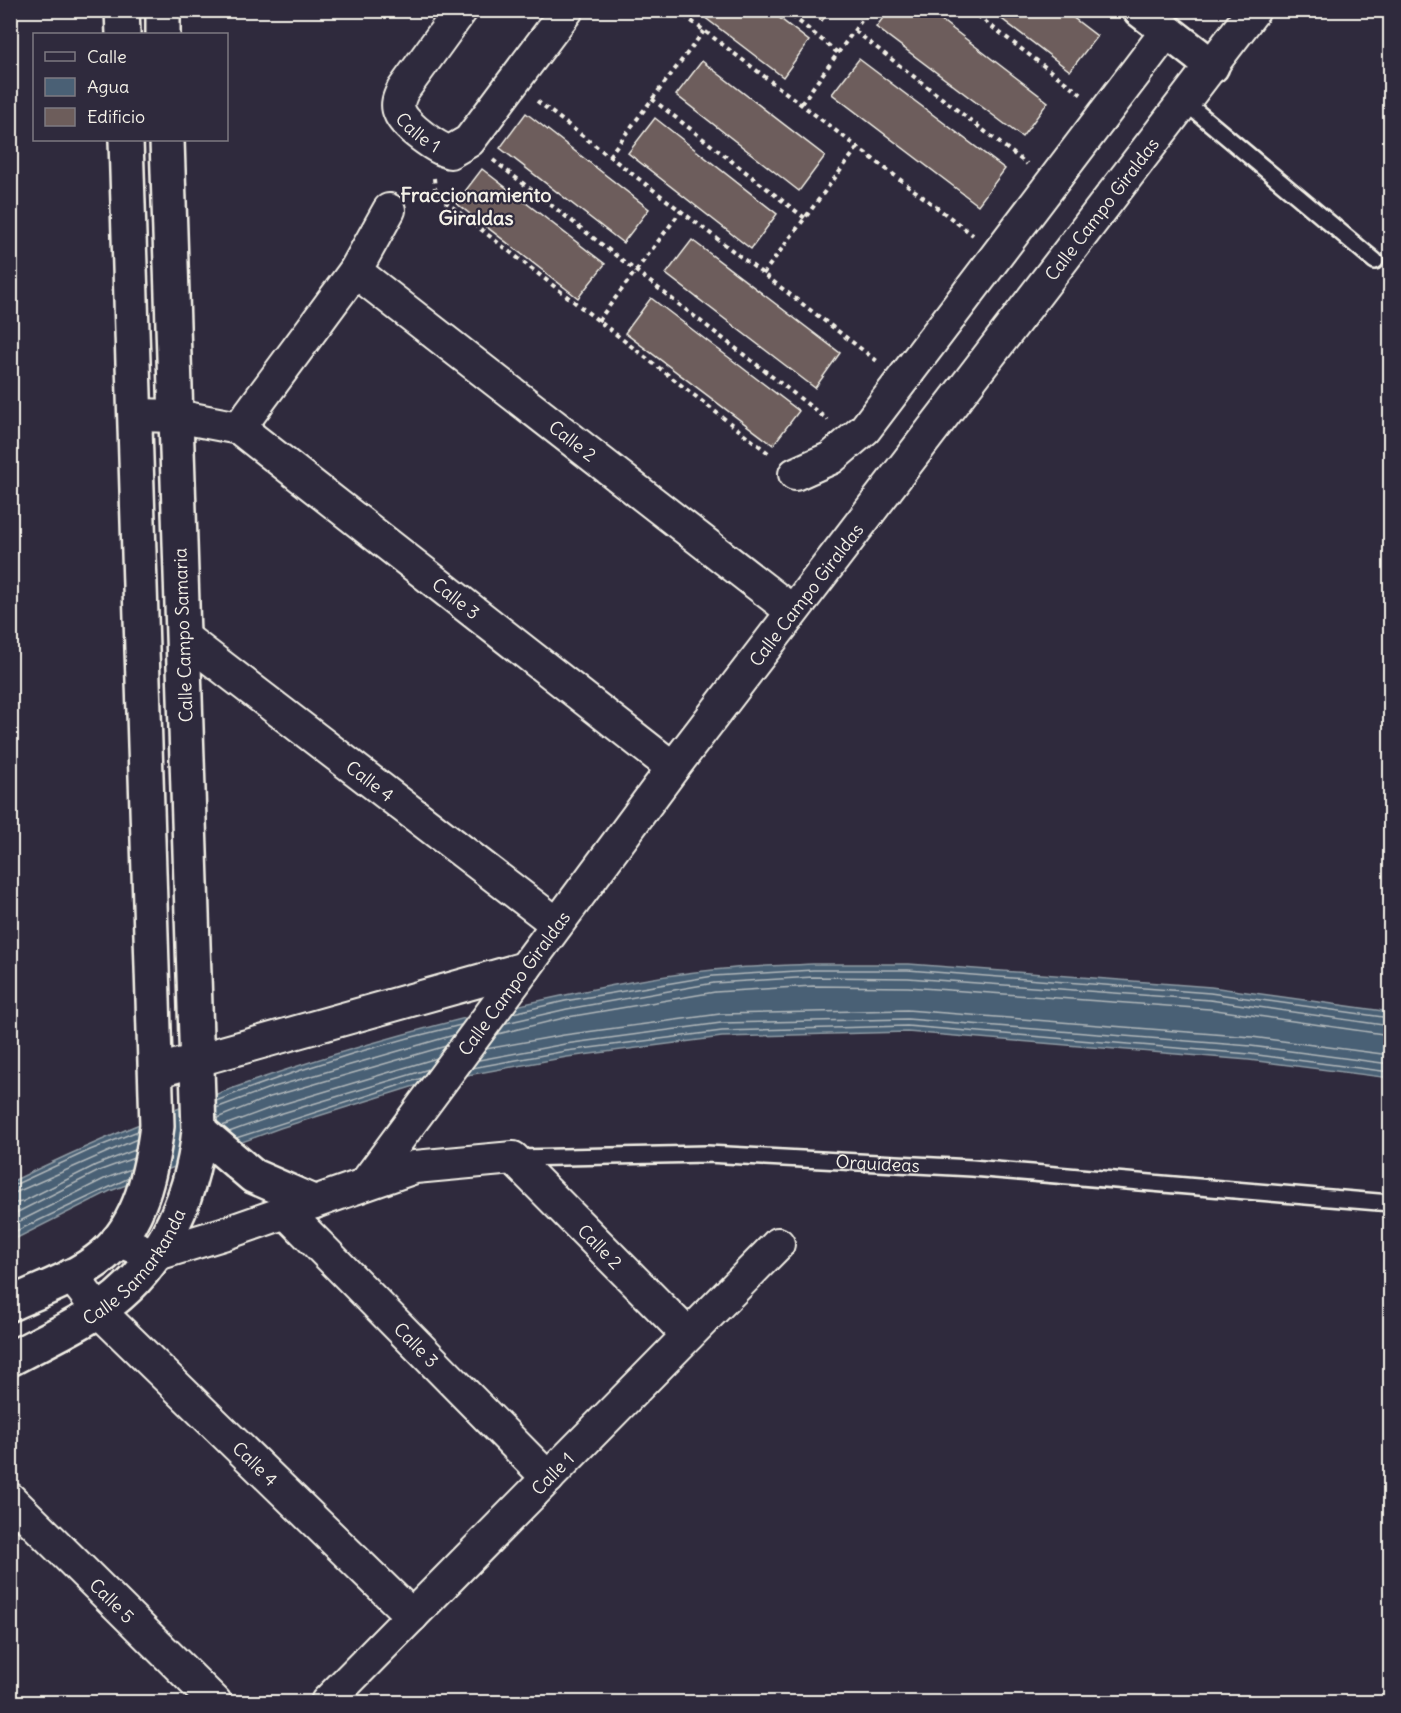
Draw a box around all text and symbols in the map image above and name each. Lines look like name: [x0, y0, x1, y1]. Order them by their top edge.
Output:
legend: [33, 33, 228, 141]
text: Calle: [87, 45, 127, 68]
text: Agua: [87, 75, 129, 98]
text: Edificio: [87, 105, 145, 128]
street label: Calle 1: [391, 107, 445, 157]
street label: Calle Campo Giraldas: [1039, 133, 1164, 285]
district label: Fraccionamiento Giraldas: [401, 182, 551, 230]
street label: Calle 2: [544, 415, 601, 466]
street label: Calle Campo Giraldas: [744, 519, 868, 671]
street label: Calle Campo Samaria: [168, 547, 198, 723]
street label: Calle 3: [428, 572, 485, 624]
street label: Calle 4: [342, 755, 399, 806]
street label: Calle Campo Giraldas: [453, 906, 575, 1060]
street label: Orquídeas: [835, 1149, 920, 1177]
street label: Calle Samarkanda: [78, 1205, 190, 1330]
street label: Calle 2: [573, 1219, 628, 1274]
street label: Calle 3: [389, 1317, 444, 1372]
street label: Calle 4: [228, 1436, 283, 1491]
street label: Calle 1: [526, 1447, 578, 1500]
street label: Calle 5: [85, 1573, 140, 1628]

